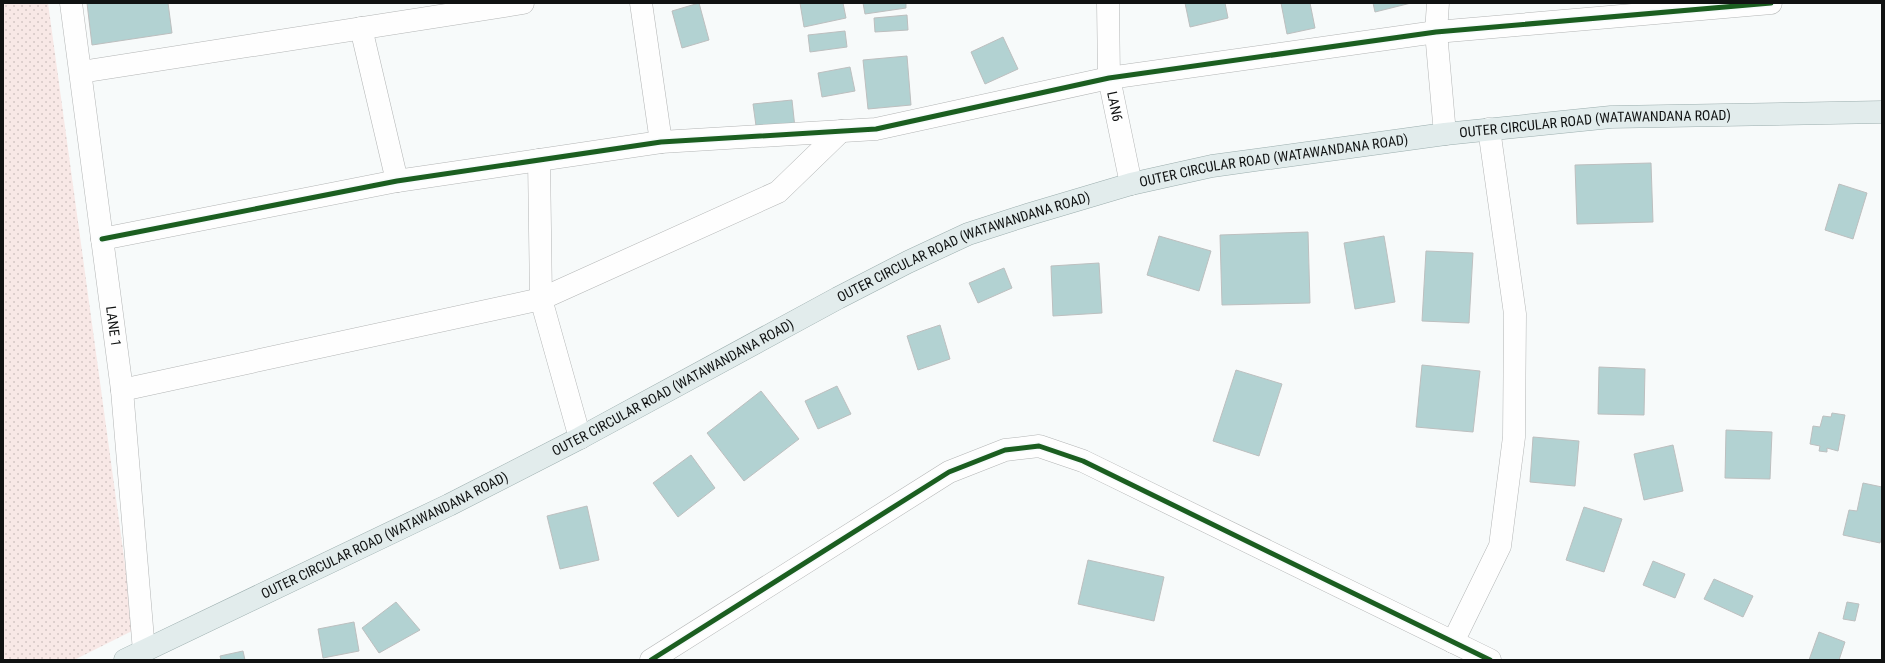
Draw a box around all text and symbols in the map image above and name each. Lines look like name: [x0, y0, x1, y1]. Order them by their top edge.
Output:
street label: LAN6: [1104, 90, 1126, 123]
street label: OUTER CIRCULAR ROAD (WATAWANDANA ROAD): [1458, 107, 1731, 140]
street label: OUTER CIRCULAR ROAD (WATAWANDANA ROAD): [1138, 131, 1409, 190]
street label: OUTER CIRCULAR ROAD (WATAWANDANA ROAD): [834, 189, 1092, 305]
street label: LANE 1: [103, 305, 124, 347]
street label: OUTER CIRCULAR ROAD (WATAWANDANA ROAD): [549, 316, 797, 459]
street label: OUTER CIRCULAR ROAD (WATAWANDANA ROAD): [258, 468, 511, 602]

